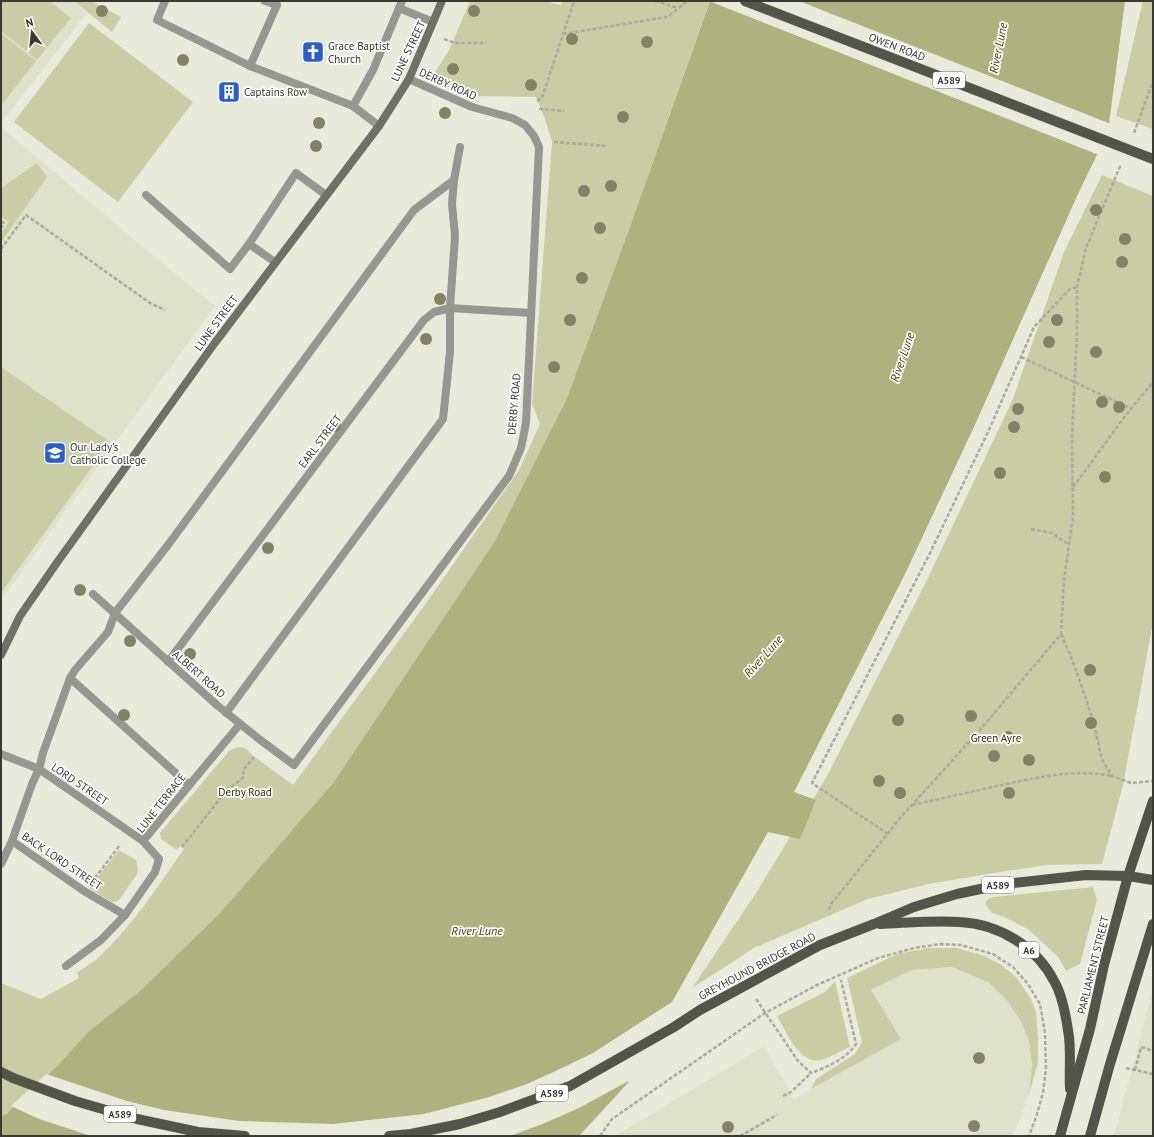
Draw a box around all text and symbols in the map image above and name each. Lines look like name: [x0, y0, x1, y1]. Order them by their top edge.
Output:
north arrow: [12, 12, 52, 52]
text: N: [24, 15, 35, 30]
street label: LUNE STREET: [388, 18, 428, 84]
water label: River Lune: [986, 21, 1010, 75]
street label: OWEN ROAD: [867, 30, 927, 64]
church icon: Grace Baptist Church: [300, 39, 326, 65]
place label: Grace Baptist Church: [328, 39, 390, 66]
street label: DERBY ROAD: [417, 65, 479, 103]
road number: A589: [933, 72, 965, 88]
building icon: Captains Row: [216, 79, 242, 105]
place label: Captains Row: [244, 85, 307, 99]
street label: LUNE STREET: [191, 292, 241, 354]
water label: River Lune: [887, 330, 918, 384]
street label: DERBY ROAD: [504, 373, 524, 435]
street label: EARL STREET: [295, 411, 345, 471]
school or university icon: Our Lady's Catholic College: [42, 440, 68, 466]
place label: Our Lady's Catholic College: [70, 440, 147, 467]
water label: River Lune: [740, 632, 786, 680]
street label: ALBERT ROAD: [170, 647, 228, 701]
park label: Green Ayre: [971, 731, 1022, 745]
street label: LORD STREET: [49, 760, 111, 808]
street label: LUNE TERRACE: [133, 770, 189, 836]
park label: Derby Road: [218, 785, 272, 799]
street label: BACK LORD STREET: [19, 829, 105, 893]
road number: A589: [982, 877, 1014, 893]
street label: PARLIAMENT STREET: [1074, 914, 1112, 1016]
water label: River Lune: [451, 923, 503, 938]
street label: GREYHOUND BRIDGE ROAD: [696, 929, 818, 1003]
road number: A6: [1019, 942, 1039, 958]
road number: A589: [536, 1085, 568, 1101]
road number: A589: [104, 1106, 136, 1122]

